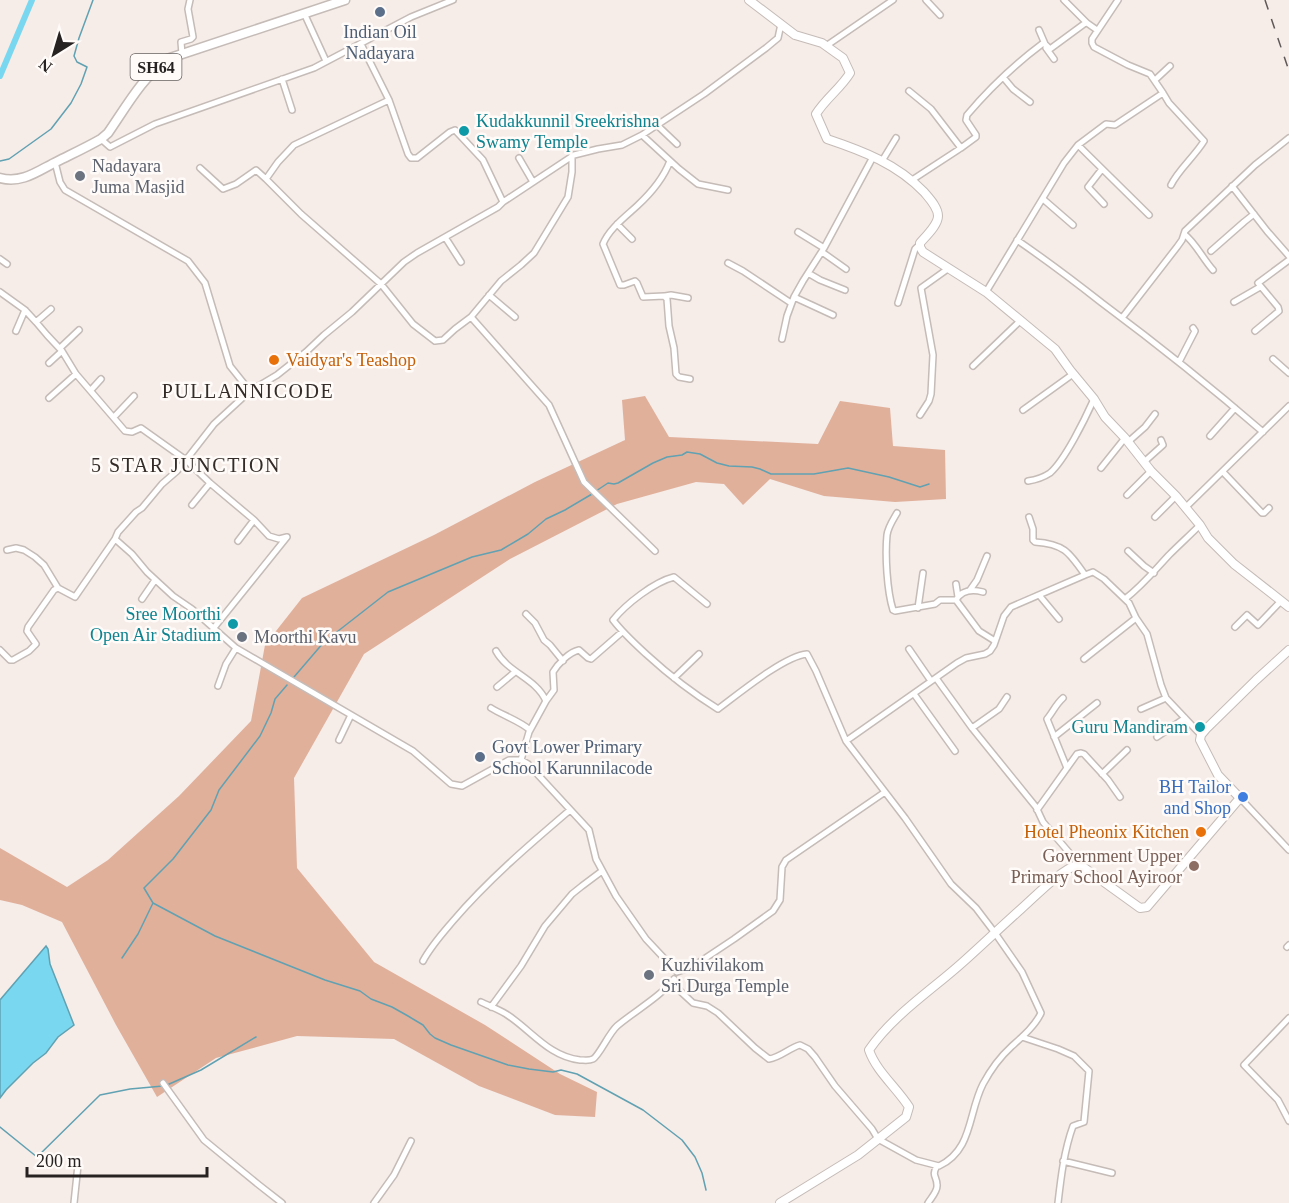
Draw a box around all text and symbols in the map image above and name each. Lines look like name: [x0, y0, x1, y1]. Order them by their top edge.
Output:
marker: Indian Oil Nadayara: [373, 5, 387, 19]
place label: Indian Oil Nadayara: [343, 22, 417, 63]
north arrow: [24, 24, 84, 84]
road number: SH64: [130, 54, 182, 80]
text: N: [35, 55, 55, 76]
place label: Kudakkunnil Sreekrishna Swamy Temple: [476, 111, 659, 152]
marker: Kudakkunnil Sreekrishna Swamy Temple: [457, 124, 471, 138]
place label: Nadayara Juma Masjid: [92, 156, 185, 197]
marker: Nadayara Juma Masjid: [73, 169, 87, 183]
place label: Vaidyar's Teashop: [286, 350, 416, 370]
marker: Vaidyar's Teashop: [267, 353, 281, 367]
district label: PULLANNICODE: [162, 380, 334, 402]
district label: 5 STAR JUNCTION: [91, 454, 281, 476]
place label: Sree Moorthi Open Air Stadium: [90, 604, 221, 645]
marker: Sree Moorthi Open Air Stadium: [226, 617, 240, 631]
place label: Moorthi Kavu: [254, 627, 357, 647]
marker: Moorthi Kavu: [235, 630, 249, 644]
place label: Guru Mandiram: [1072, 717, 1188, 737]
marker: Guru Mandiram: [1193, 720, 1207, 734]
place label: Govt Lower Primary School Karunnilacode: [492, 737, 652, 778]
marker: Govt Lower Primary School Karunnilacode: [473, 750, 487, 764]
place label: BH Tailor and Shop: [1159, 777, 1231, 818]
marker: BH Tailor and Shop: [1236, 790, 1250, 804]
place label: Hotel Pheonix Kitchen: [1024, 822, 1189, 842]
marker: Hotel Pheonix Kitchen: [1194, 825, 1208, 839]
place label: Government Upper Primary School Ayiroor: [1011, 846, 1182, 887]
marker: Government Upper Primary School Ayiroor: [1187, 859, 1201, 873]
place label: Kuzhivilakom Sri Durga Temple: [661, 955, 789, 996]
marker: Kuzhivilakom Sri Durga Temple: [642, 968, 656, 982]
scale bar: [27, 1140, 207, 1178]
text: 200 m: [36, 1151, 82, 1171]

